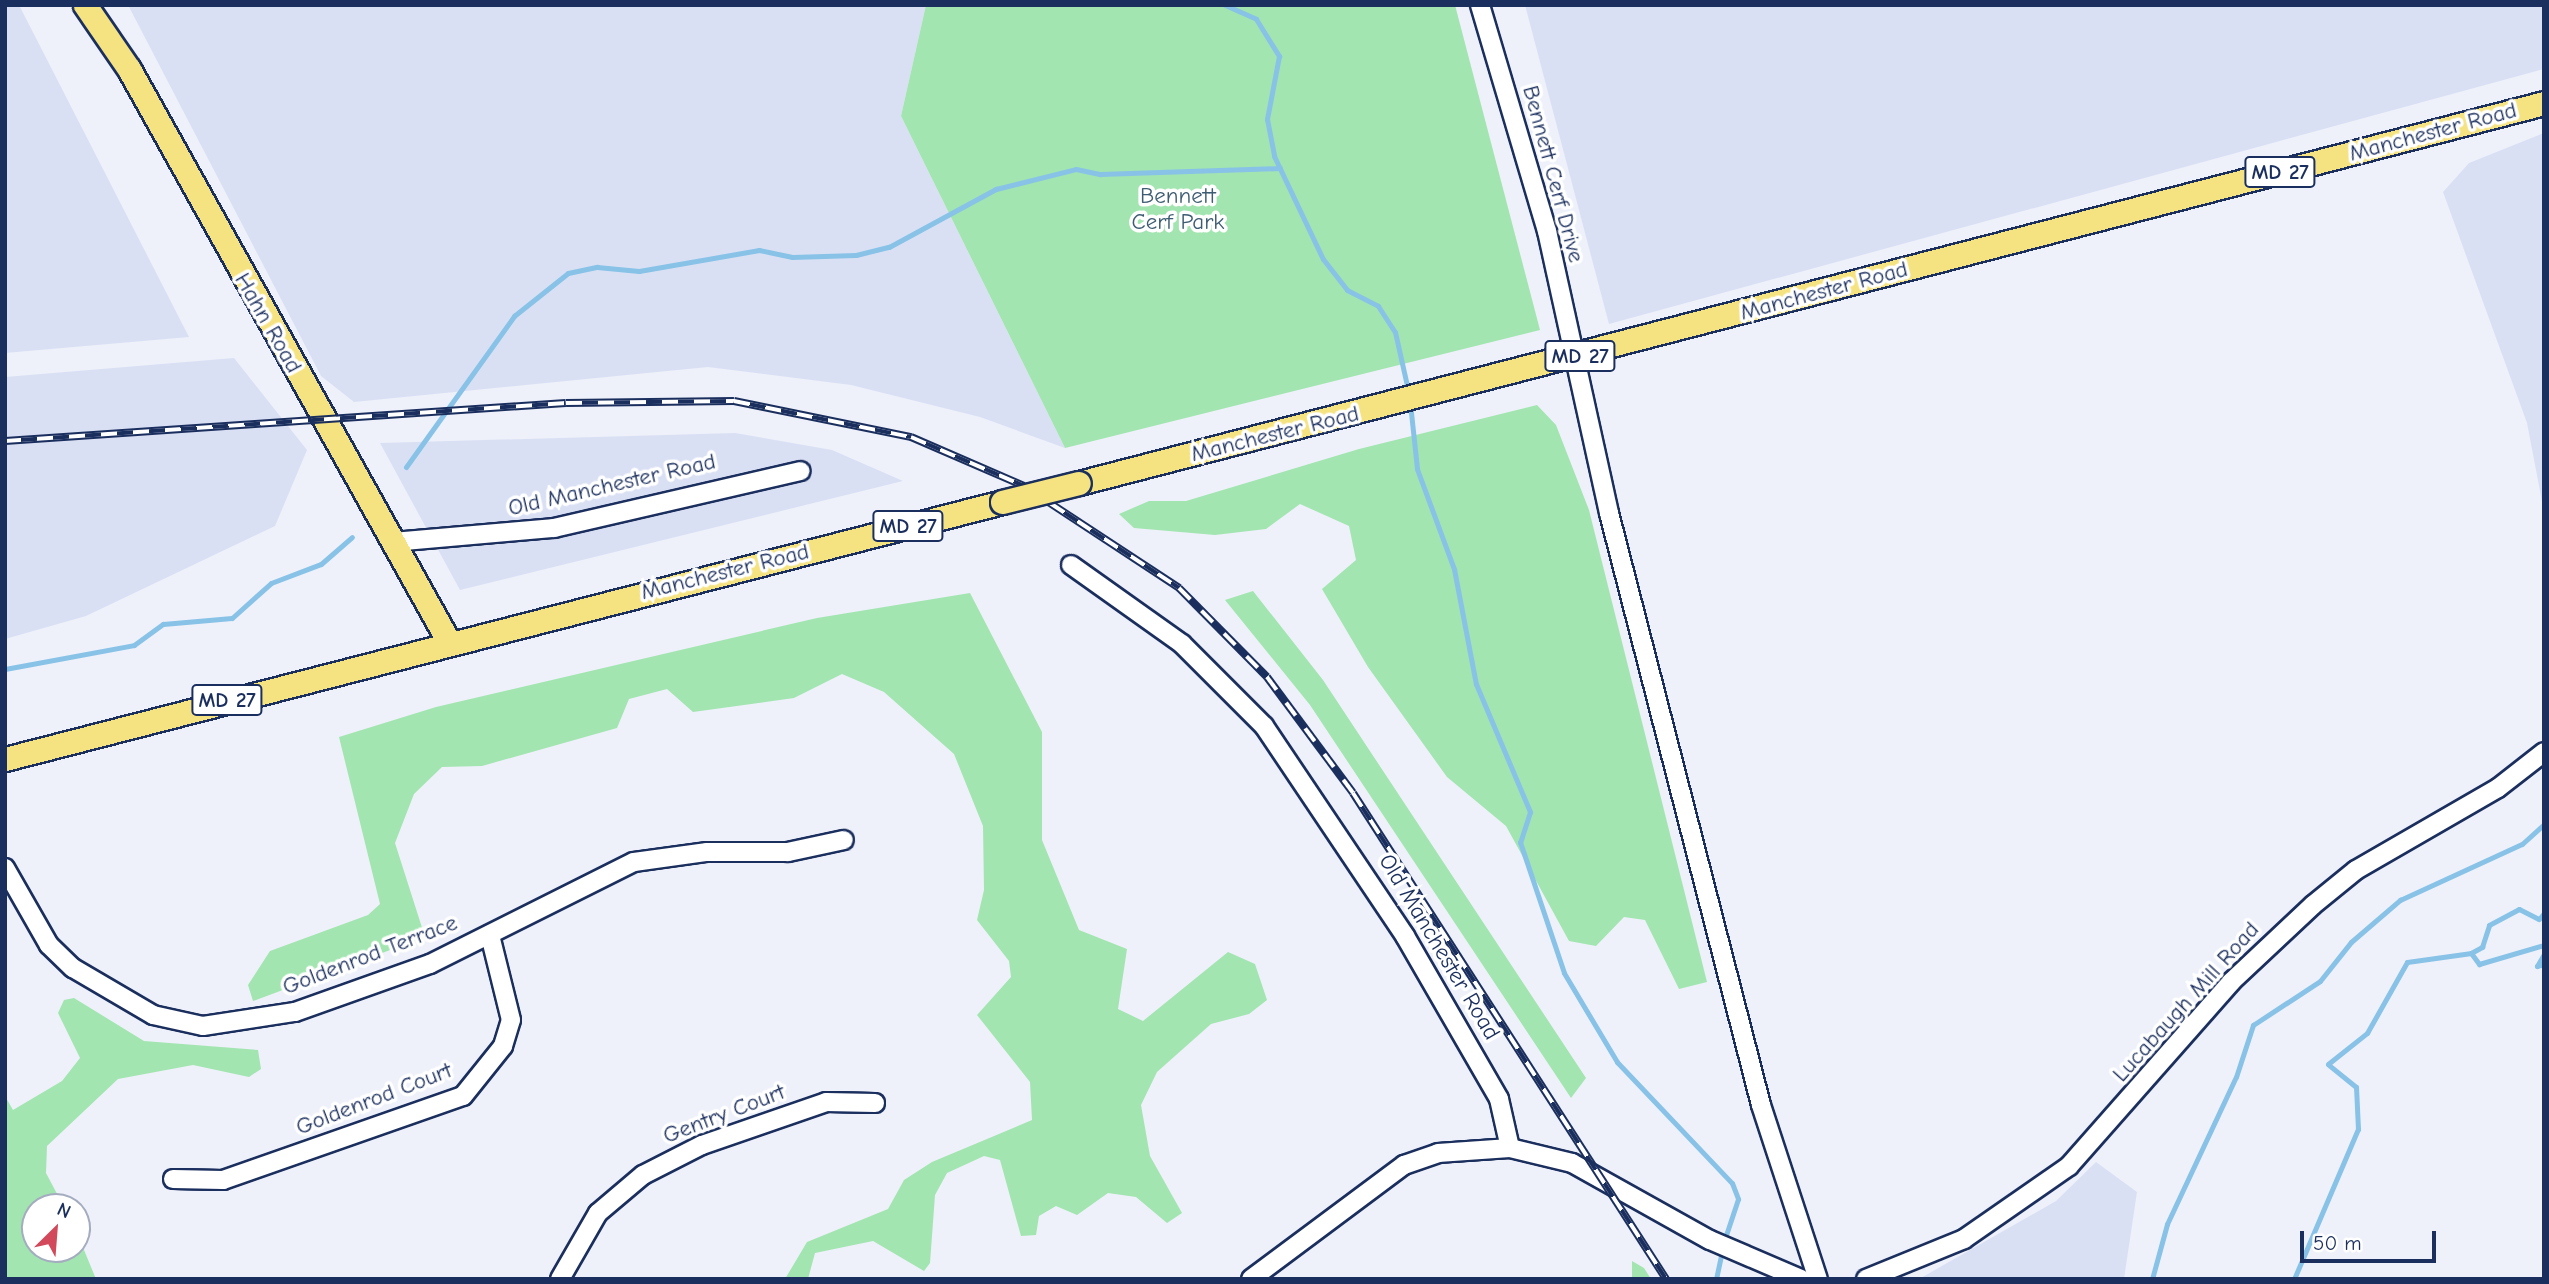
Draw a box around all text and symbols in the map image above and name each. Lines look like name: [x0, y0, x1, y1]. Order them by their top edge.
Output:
street label: Bennett Cerf Drive: [1516, 83, 1590, 265]
street label: Manchester Road: [2346, 96, 2520, 168]
road number: MD 27: [2243, 154, 2317, 190]
park label: Bennett Cerf Park: [1132, 182, 1224, 236]
street label: Manchester Road: [1737, 255, 1911, 327]
street label: Hahn Road: [228, 268, 308, 378]
road number: MD 27: [1543, 338, 1617, 374]
street label: Manchester Road: [1188, 400, 1362, 468]
street label: Old Manchester Road: [506, 448, 718, 522]
road number: MD 27: [871, 508, 945, 544]
street label: Manchester Road: [638, 538, 812, 606]
road number: MD 27: [190, 682, 264, 718]
street label: Old Manchester Road: [1373, 849, 1505, 1045]
street label: Goldenrod Terrace: [279, 909, 461, 1001]
street label: Lucabaugh Mill Road: [2107, 916, 2265, 1088]
street label: Goldenrod Court: [292, 1057, 456, 1141]
street label: Gentry Court: [659, 1078, 789, 1150]
north arrow: [21, 1193, 91, 1263]
text: N: [54, 1198, 74, 1223]
scale bar: [2304, 1218, 2440, 1262]
text: 50 m: [2313, 1231, 2362, 1255]

